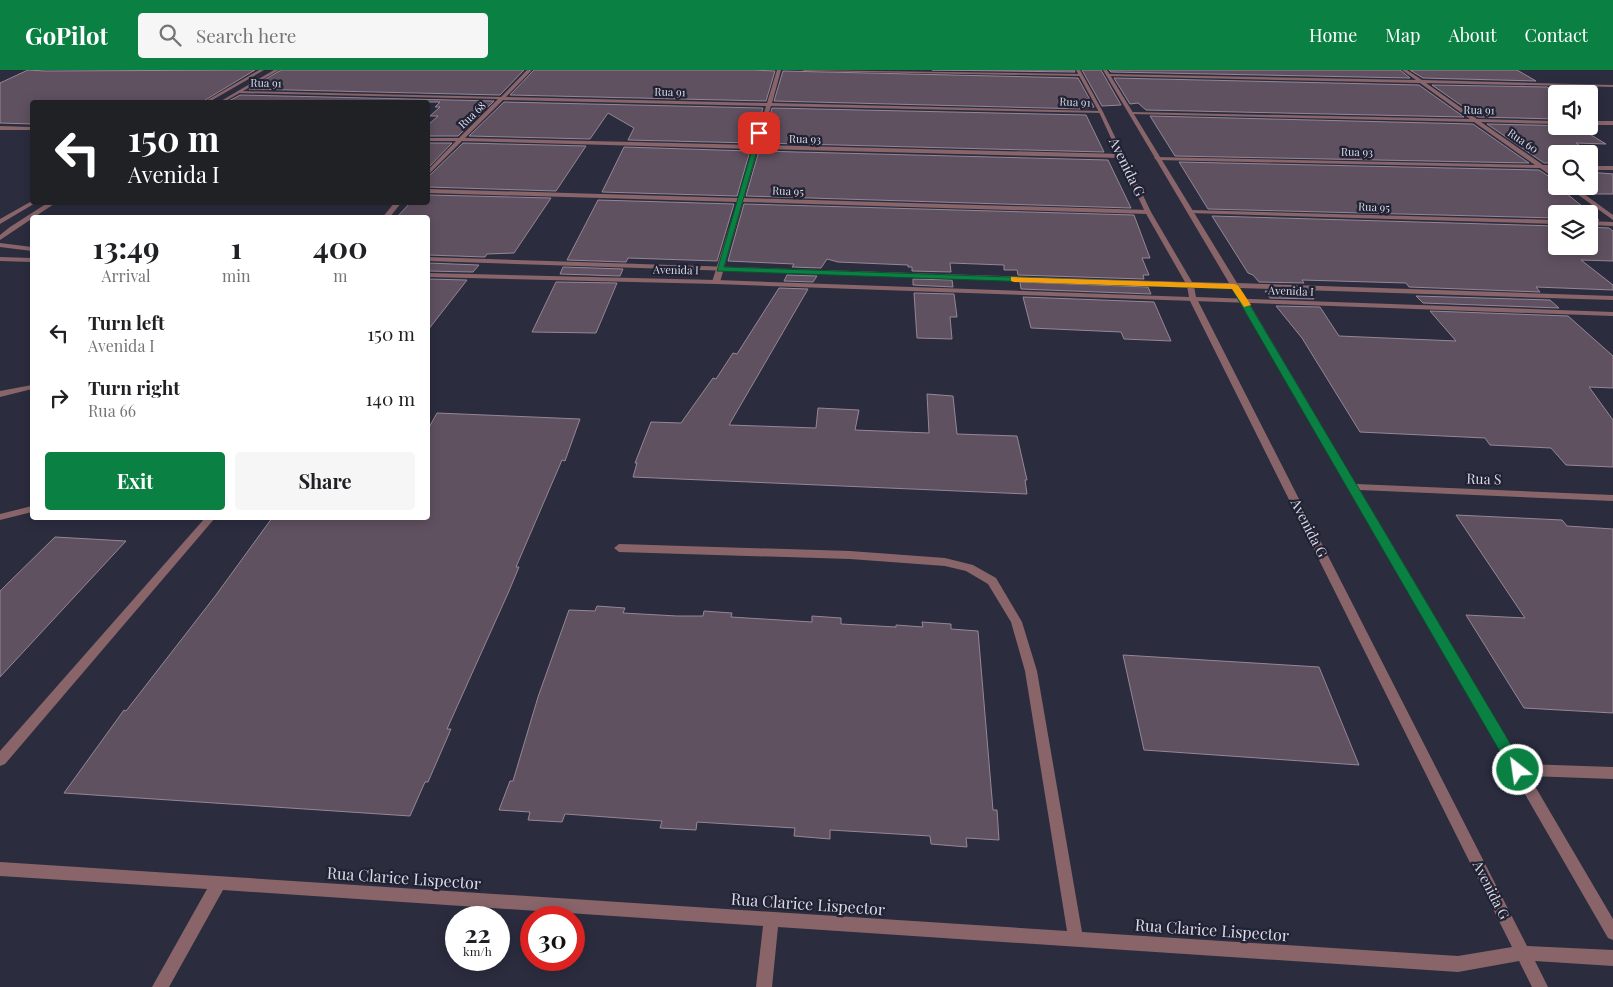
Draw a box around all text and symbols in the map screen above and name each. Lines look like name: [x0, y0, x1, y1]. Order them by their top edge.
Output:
search box: [138, 13, 488, 58]
text: GoPilot: [25, 19, 108, 51]
icon: search: [156, 21, 184, 49]
text: Search here: [196, 22, 296, 48]
text: Home: [1309, 23, 1357, 47]
text: Map: [1385, 23, 1420, 47]
text: About: [1448, 23, 1497, 47]
text: Contact: [1525, 23, 1588, 47]
street label: Rua 91: [250, 75, 282, 90]
street label: Rua 91: [654, 84, 686, 99]
map controls: [1548, 85, 1598, 255]
button: sound: [1548, 85, 1598, 135]
street label: Rua 91: [1059, 93, 1091, 110]
street label: Rua 68: [455, 98, 489, 132]
street label: Rua 91: [1463, 102, 1495, 117]
pin: [738, 112, 780, 154]
text: 150 m: [128, 114, 219, 161]
icon: arrive: [745, 119, 773, 147]
icon: left: [45, 120, 110, 185]
street label: Rua 60: [1505, 125, 1542, 156]
street label: Rua 93: [789, 131, 821, 146]
street label: Avenida G: [1105, 133, 1150, 200]
street label: Rua 93: [1341, 144, 1373, 159]
button: search: [1548, 145, 1598, 195]
text: Avenida I: [128, 159, 220, 189]
street label: Rua 95: [772, 182, 805, 199]
street label: Rua 95: [1358, 198, 1391, 215]
button: layers: [1548, 205, 1598, 255]
text: 13:49: [92, 227, 160, 267]
text: 1: [231, 227, 242, 267]
text: 400: [313, 227, 368, 267]
street label: Avenida I: [652, 262, 699, 277]
text: Arrival: [101, 265, 151, 286]
text: min: [222, 265, 250, 286]
text: m: [333, 265, 347, 286]
street label: Avenida I: [1267, 282, 1314, 299]
text: Turn left: [88, 309, 165, 335]
icon: left: [45, 319, 73, 347]
text: 150 m: [367, 320, 415, 346]
text: Avenida I: [88, 335, 155, 356]
text: Turn right: [88, 374, 180, 400]
icon: right: [45, 384, 73, 412]
text: 140 m: [366, 385, 415, 411]
text: Rua 66: [88, 400, 136, 421]
button: Exit: [45, 452, 225, 510]
button: Share: [235, 452, 415, 510]
street label: Rua S: [1466, 468, 1502, 489]
street label: Avenida G: [1286, 494, 1332, 560]
position arrow: [1491, 743, 1543, 795]
street label: Avenida G: [1468, 856, 1514, 922]
street label: Rua Clarice Lispector: [326, 862, 482, 893]
street label: Rua Clarice Lispector: [730, 888, 886, 919]
speed limit sign: 30: [520, 906, 585, 971]
street label: Rua Clarice Lispector: [1134, 914, 1290, 945]
text: 22: [464, 916, 491, 949]
text: km/h: [463, 943, 492, 959]

